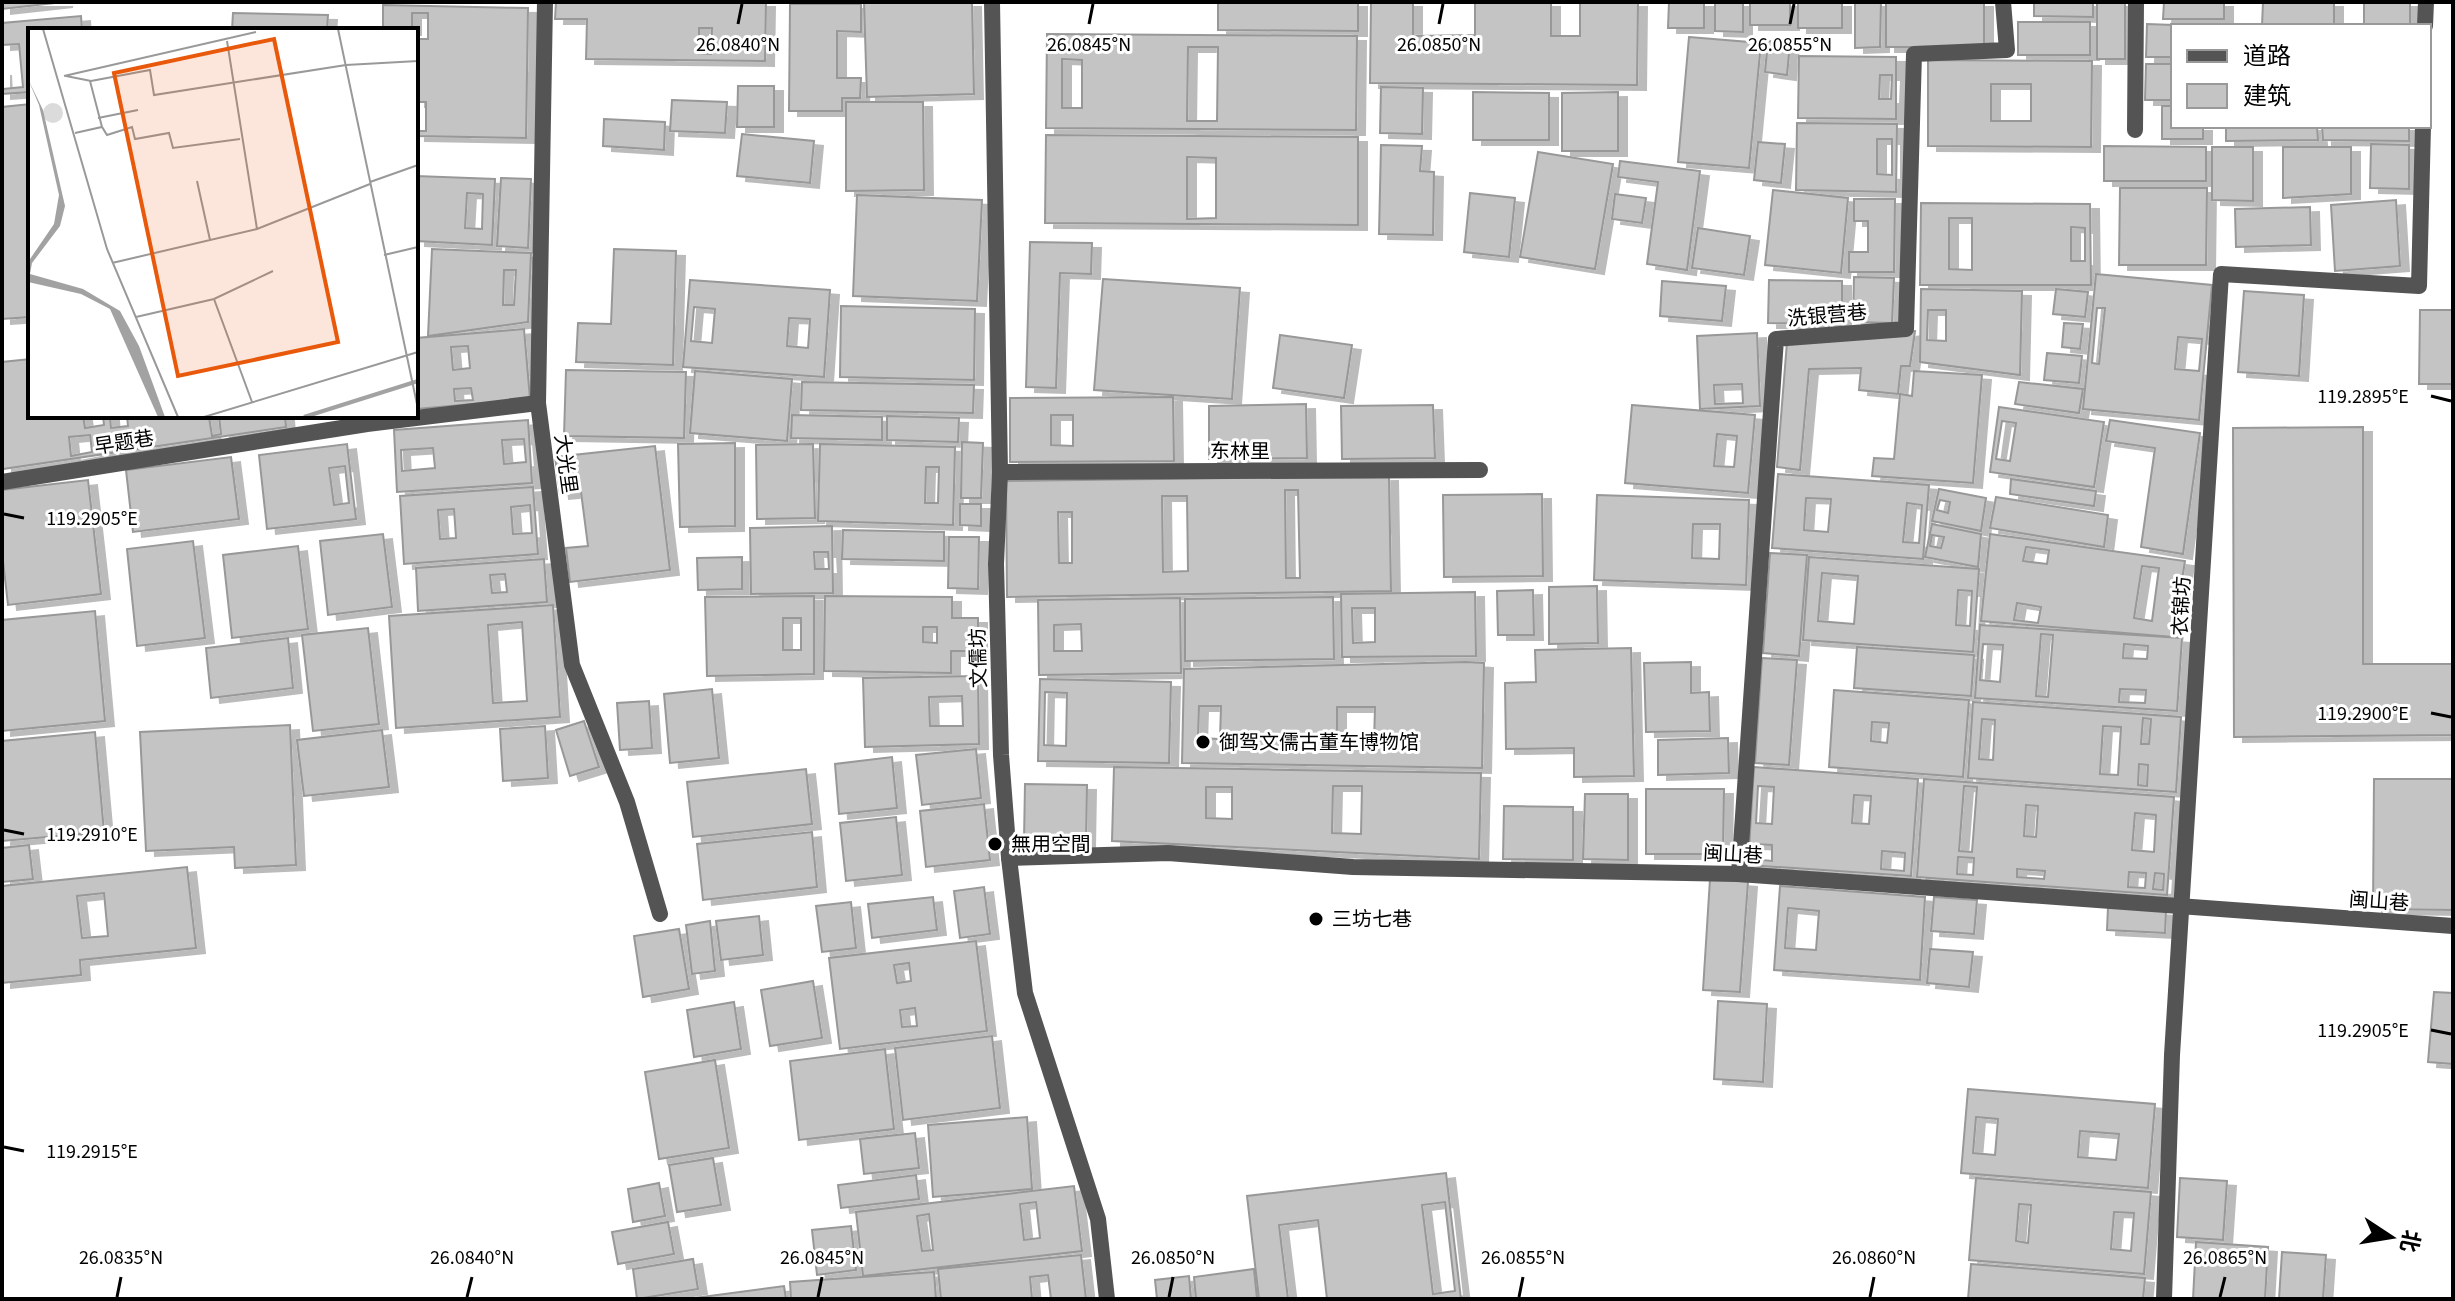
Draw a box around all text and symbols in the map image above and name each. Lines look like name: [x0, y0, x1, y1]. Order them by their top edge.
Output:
legend: [2171, 24, 2431, 128]
inset map: [28, 28, 418, 418]
text: 26.0840°N: [696, 31, 780, 59]
text: 26.0845°N: [1047, 31, 1131, 59]
text: 26.0850°N: [1397, 31, 1481, 59]
text: 26.0855°N: [1748, 31, 1832, 59]
text: 道路: [2243, 39, 2291, 74]
text: 建筑: [2243, 79, 2291, 114]
street label: 洗银营巷: [1786, 299, 1868, 333]
text: 119.2895°E: [2317, 383, 2409, 411]
street label: 早题巷: [92, 424, 156, 462]
street label: 大光里: [547, 432, 583, 496]
street label: 东林里: [1210, 438, 1270, 466]
text: 119.2905°E: [46, 505, 138, 533]
street label: 衣锦坊: [2166, 575, 2198, 637]
street label: 文儒坊: [964, 627, 994, 688]
text: 119.2900°E: [2317, 700, 2409, 728]
place label: 御驾文儒古董车博物馆: [1219, 729, 1419, 757]
marker: 御驾文儒古董车博物馆: [1194, 733, 1212, 751]
text: 119.2910°E: [46, 821, 138, 849]
place label: 無用空間: [1011, 831, 1091, 859]
marker: 無用空間: [986, 835, 1004, 853]
street label: 闽山巷: [1702, 839, 1764, 871]
street label: 闽山巷: [2348, 886, 2410, 918]
place label: 三坊七巷: [1332, 906, 1412, 934]
marker: 三坊七巷: [1307, 910, 1325, 928]
text: 119.2905°E: [2317, 1017, 2409, 1045]
text: 119.2915°E: [46, 1138, 138, 1166]
north arrow: [2351, 1197, 2431, 1277]
text: 北: [2392, 1227, 2428, 1255]
text: 26.0835°N: [79, 1244, 163, 1272]
text: 26.0840°N: [430, 1244, 514, 1272]
text: 26.0845°N: [780, 1244, 864, 1272]
text: 26.0850°N: [1131, 1244, 1215, 1272]
text: 26.0855°N: [1481, 1244, 1565, 1272]
text: 26.0860°N: [1832, 1244, 1916, 1272]
text: 26.0865°N: [2183, 1244, 2267, 1272]

